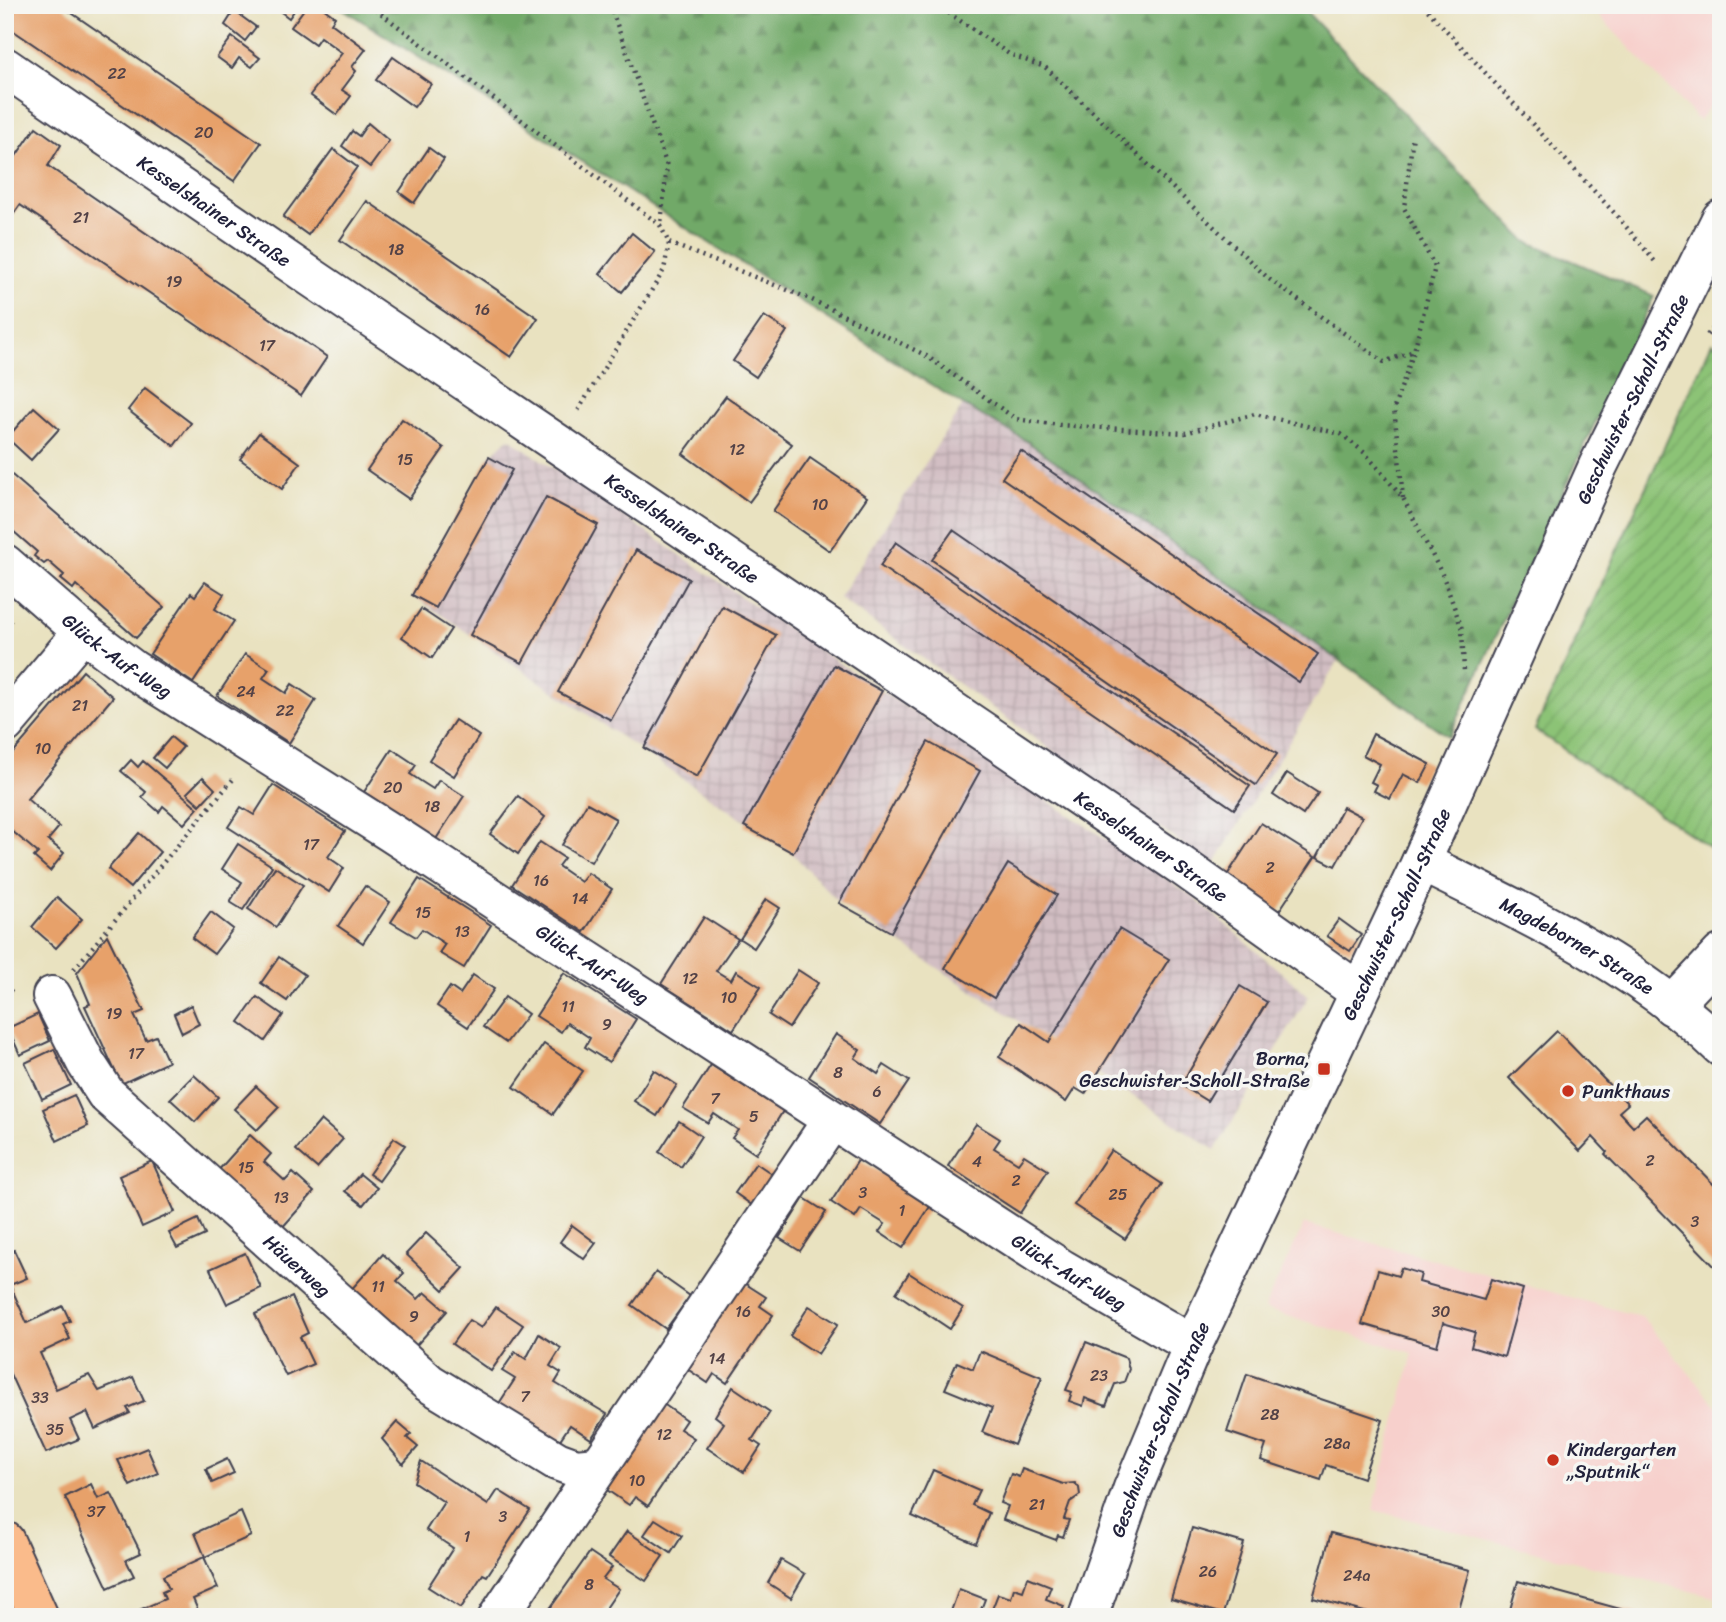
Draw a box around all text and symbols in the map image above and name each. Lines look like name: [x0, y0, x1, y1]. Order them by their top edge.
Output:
house number: 22: [108, 59, 126, 88]
house number: 20: [194, 118, 214, 147]
street label: Kesselshainer Straße: [130, 146, 299, 276]
house number: 21: [73, 203, 89, 232]
house number: 18: [388, 235, 405, 264]
house number: 19: [166, 267, 183, 296]
street label: Geschwister-Scholl-Straße: [1567, 288, 1698, 509]
house number: 16: [474, 295, 490, 324]
house number: 17: [259, 331, 276, 360]
house number: 12: [729, 435, 745, 464]
house number: 15: [397, 445, 414, 474]
street label: Kesselshainer Straße: [598, 464, 766, 592]
house number: 10: [812, 490, 828, 519]
street label: Glück-Auf-Weg: [55, 604, 179, 707]
house number: 24: [236, 677, 256, 706]
house number: 21: [72, 691, 88, 720]
house number: 22: [276, 696, 294, 725]
house number: 10: [35, 734, 51, 763]
house number: 20: [383, 773, 403, 802]
street label: Kesselshainer Straße: [1068, 781, 1236, 911]
house number: 18: [424, 792, 441, 821]
street label: Geschwister-Scholl-Straße: [1332, 802, 1460, 1026]
house number: 17: [303, 830, 320, 859]
house number: 2: [1265, 853, 1275, 882]
house number: 16: [533, 866, 549, 895]
house number: 14: [572, 884, 588, 913]
street label: Magdeborner Straße: [1494, 887, 1662, 1003]
house number: 15: [415, 898, 432, 927]
street label: Glück-Auf-Weg: [529, 915, 657, 1013]
house number: 13: [454, 917, 470, 946]
house number: 12: [682, 964, 698, 993]
house number: 10: [721, 983, 737, 1012]
house number: 11: [561, 992, 575, 1021]
house number: 19: [106, 999, 123, 1028]
house number: 9: [602, 1010, 612, 1039]
house number: 17: [128, 1039, 145, 1068]
place label: Borna, Geschwister-Scholl-Straße: [1079, 1042, 1310, 1097]
house number: 8: [833, 1058, 843, 1087]
marker: Borna, Geschwister-Scholl-Straße: [1316, 1061, 1332, 1077]
place label: Punkthaus: [1582, 1075, 1670, 1108]
house number: 6: [872, 1077, 882, 1106]
marker: Punkthaus: [1560, 1083, 1576, 1099]
house number: 7: [710, 1084, 720, 1113]
house number: 5: [749, 1102, 759, 1131]
house number: 2: [1645, 1146, 1655, 1175]
house number: 4: [972, 1147, 982, 1176]
house number: 15: [238, 1153, 255, 1182]
house number: 2: [1011, 1166, 1021, 1195]
house number: 3: [859, 1178, 868, 1207]
house number: 25: [1108, 1180, 1128, 1209]
house number: 13: [273, 1183, 289, 1212]
house number: 1: [899, 1196, 906, 1225]
house number: 3: [1691, 1207, 1700, 1236]
street label: Glück-Auf-Weg: [1005, 1224, 1133, 1320]
street label: Häuerweg: [256, 1225, 339, 1305]
house number: 11: [371, 1272, 385, 1301]
house number: 16: [735, 1297, 751, 1326]
house number: 30: [1432, 1297, 1450, 1326]
house number: 9: [409, 1302, 419, 1331]
street label: Geschwister-Scholl-Straße: [1101, 1315, 1219, 1542]
house number: 14: [709, 1344, 725, 1373]
house number: 23: [1090, 1361, 1108, 1390]
house number: 7: [520, 1382, 530, 1411]
house number: 33: [31, 1383, 49, 1412]
house number: 28: [1261, 1400, 1280, 1429]
house number: 35: [46, 1415, 65, 1444]
house number: 12: [656, 1420, 672, 1449]
house number: 28a: [1324, 1429, 1350, 1458]
place label: Kindergarten „Sputnik“: [1566, 1433, 1676, 1488]
marker: Kindergarten „Sputnik“: [1545, 1452, 1561, 1468]
house number: 10: [629, 1466, 645, 1495]
house number: 21: [1029, 1490, 1045, 1519]
house number: 37: [87, 1497, 106, 1526]
house number: 3: [499, 1502, 508, 1531]
house number: 1: [464, 1522, 471, 1551]
house number: 26: [1199, 1557, 1217, 1586]
house number: 24a: [1343, 1561, 1371, 1590]
house number: 8: [584, 1570, 594, 1599]

